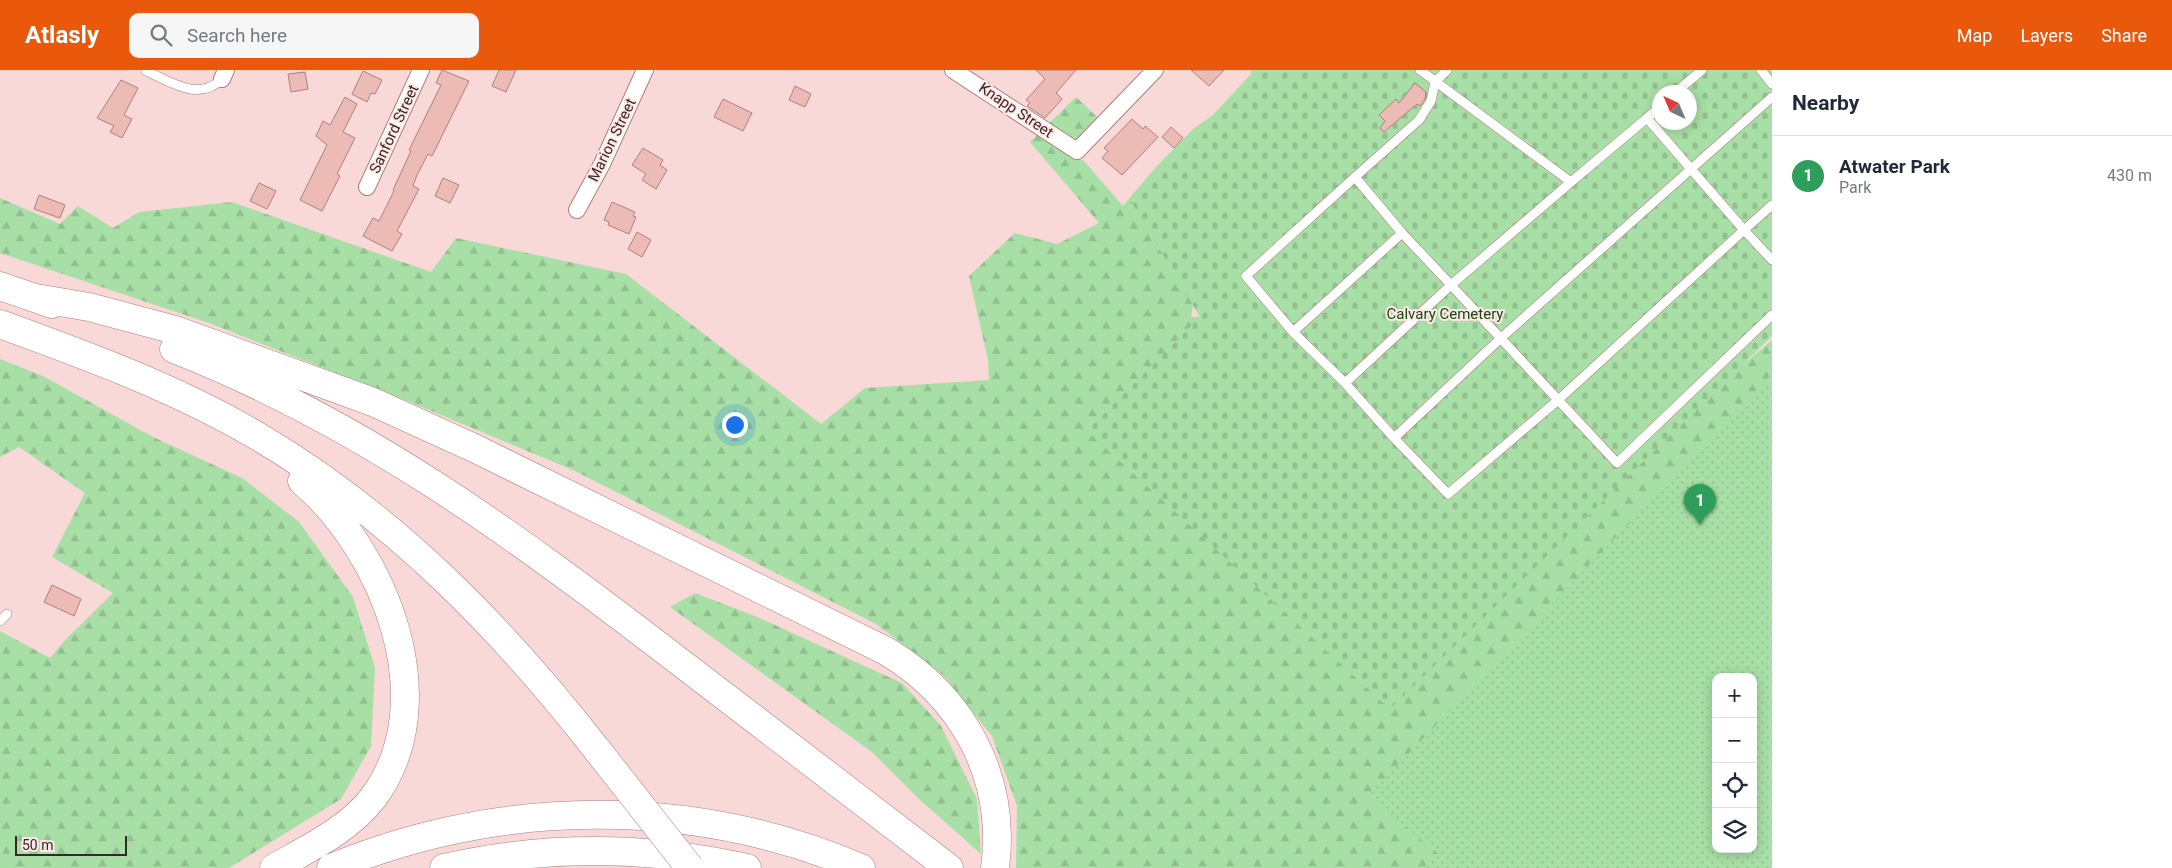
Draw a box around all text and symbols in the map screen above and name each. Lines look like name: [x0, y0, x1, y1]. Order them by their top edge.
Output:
search box: [129, 13, 479, 58]
text: Atlasly: [25, 21, 99, 49]
icon: search: [147, 21, 175, 49]
text: Search here: [187, 24, 287, 47]
text: Map: [1957, 25, 1992, 46]
text: Layers: [2020, 25, 2073, 46]
text: Share: [2101, 25, 2147, 46]
street label: Knapp Street: [975, 79, 1057, 142]
street label: Sanford Street: [366, 82, 422, 176]
north arrow: [1652, 85, 1697, 130]
text: Nearby: [1792, 91, 1859, 115]
street label: Marion Street: [584, 95, 640, 184]
text: Atwater Park: [1839, 155, 1950, 178]
text: 1: [1803, 166, 1813, 185]
text: 430 m: [2107, 166, 2152, 185]
text: Park: [1839, 178, 1871, 197]
park label: Calvary Cemetery: [1387, 305, 1503, 323]
your location: [722, 412, 748, 438]
pin: 1: [1684, 484, 1716, 525]
map controls: [1712, 673, 1757, 853]
button: +: [1712, 673, 1757, 718]
button: −: [1712, 718, 1757, 763]
button: locate: [1712, 763, 1757, 808]
button: layers: [1712, 808, 1757, 853]
scale bar: [15, 833, 128, 856]
text: 50 m: [22, 837, 54, 853]

